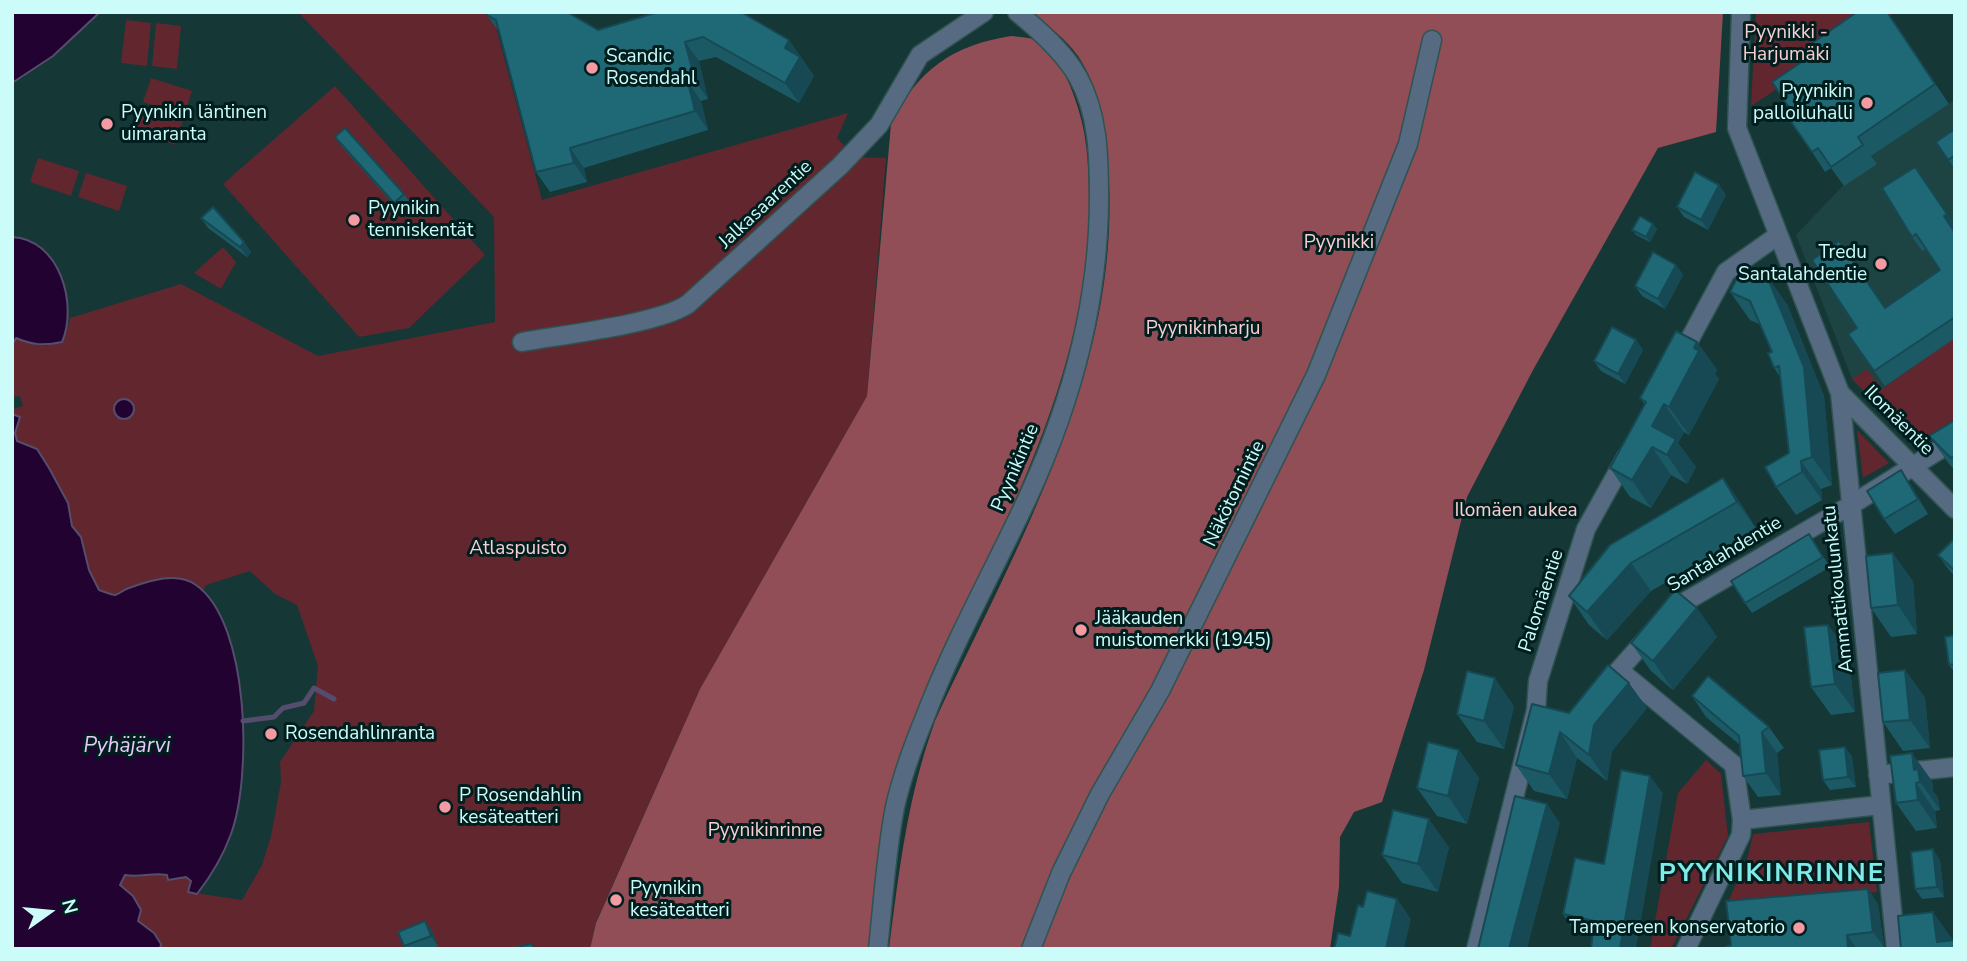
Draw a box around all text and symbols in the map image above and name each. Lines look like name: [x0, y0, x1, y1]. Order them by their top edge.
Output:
park label: Pyynikki - Harjumäki: [1743, 22, 1829, 66]
place label: Scandic Rosendahl: [606, 46, 697, 90]
marker: Scandic Rosendahl: [584, 60, 600, 76]
place label: Pyynikin palloiluhalli: [1753, 81, 1853, 125]
marker: Pyynikin palloiluhalli: [1859, 95, 1875, 111]
place label: Pyynikin läntinen uimaranta: [121, 102, 267, 146]
marker: Pyynikin läntinen uimaranta: [99, 116, 115, 132]
street label: Jalkasaarentie: [715, 156, 817, 254]
place label: Pyynikin tenniskentät: [368, 198, 473, 242]
marker: Pyynikin tenniskentät: [346, 212, 362, 228]
park label: Pyynikki: [1304, 232, 1374, 254]
place label: Tredu Santalahdentie: [1738, 242, 1867, 286]
marker: Tredu Santalahdentie: [1873, 256, 1889, 272]
park label: Pyynikinharju: [1146, 318, 1260, 340]
street label: Ilomäentie: [1858, 381, 1938, 461]
street label: Pyynikintie: [987, 421, 1045, 515]
street label: Näkötornintie: [1200, 437, 1270, 551]
park label: Ilomäen aukea: [1454, 500, 1578, 522]
street label: Ammattikoulunkatu: [1819, 504, 1859, 674]
street label: Santalahdentie: [1664, 512, 1786, 598]
park label: Atlaspuisto: [469, 538, 567, 560]
street label: Palomäentie: [1515, 547, 1569, 655]
place label: Jääkauden muistomerkki (1945): [1095, 608, 1272, 652]
marker: Jääkauden muistomerkki (1945): [1073, 622, 1089, 638]
place label: Rosendahlinranta: [285, 723, 435, 745]
marker: Rosendahlinranta: [263, 726, 279, 742]
water label: Pyhäjärvi: [83, 734, 171, 760]
place label: P Rosendahlin kesäteatteri: [459, 785, 582, 829]
marker: P Rosendahlin kesäteatteri: [437, 799, 453, 815]
park label: Pyynikinrinne: [708, 820, 822, 842]
district label: PYYNIKINRINNE: [1660, 859, 1884, 891]
north arrow: [14, 877, 84, 947]
place label: Pyynikin kesäteatteri: [630, 878, 730, 922]
marker: Pyynikin kesäteatteri: [608, 892, 624, 908]
text: N: [55, 896, 84, 917]
place label: Tampereen konservatorio: [1569, 917, 1785, 939]
marker: Tampereen konservatorio: [1791, 920, 1807, 936]

